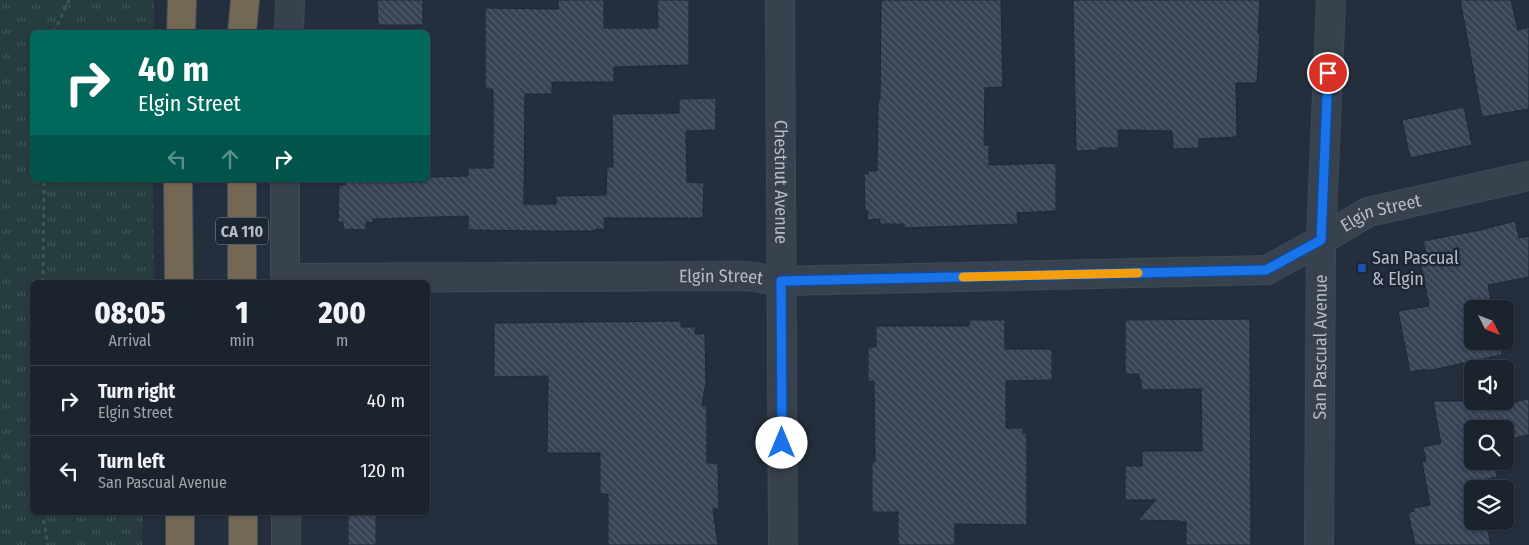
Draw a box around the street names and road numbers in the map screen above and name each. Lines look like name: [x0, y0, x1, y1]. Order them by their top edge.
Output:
street label: Chestnut Avenue: [770, 120, 792, 244]
street label: Elgin Street: [1337, 189, 1423, 237]
road number: CA 110: [216, 218, 268, 245]
street label: Elgin Street: [679, 265, 765, 289]
street label: San Pascual Avenue: [1309, 274, 1332, 420]

